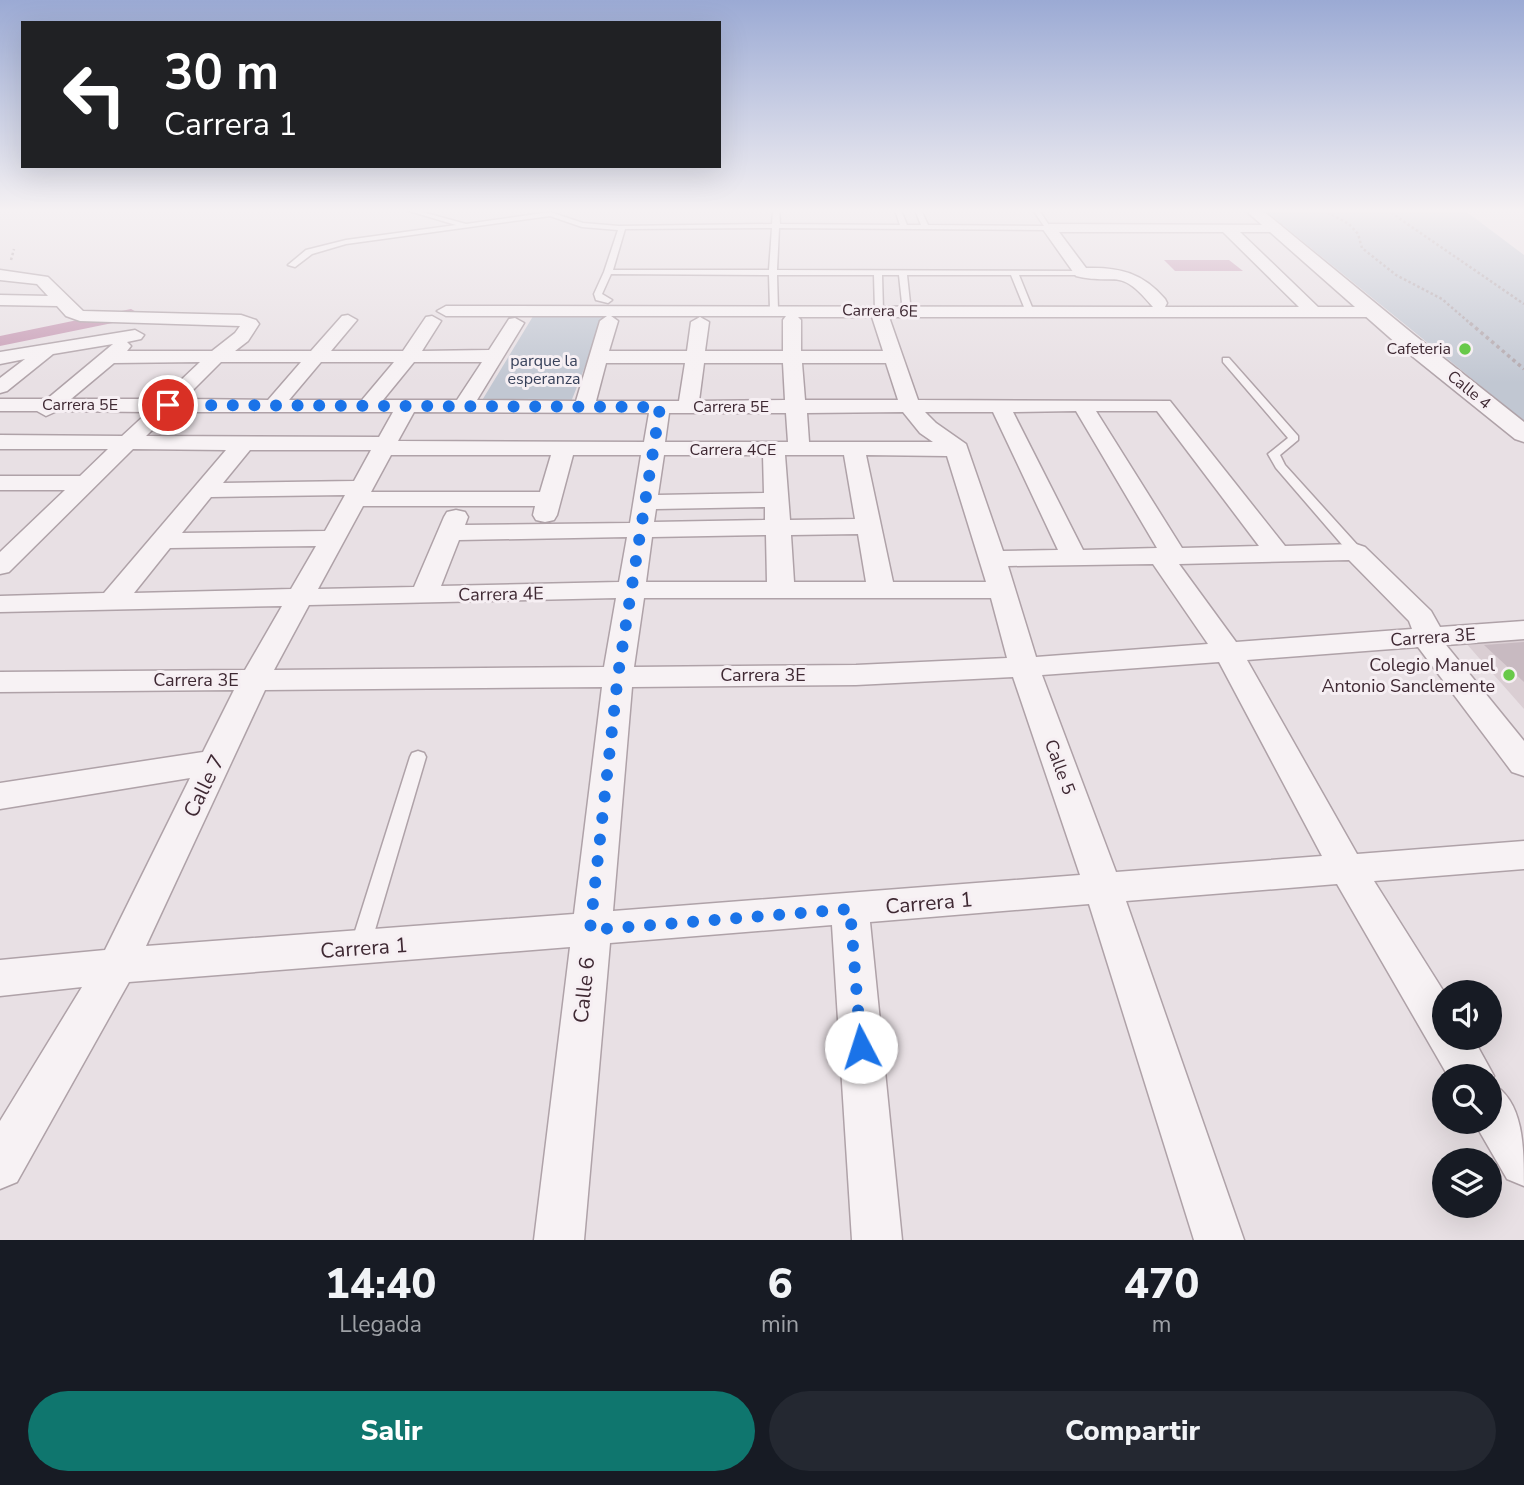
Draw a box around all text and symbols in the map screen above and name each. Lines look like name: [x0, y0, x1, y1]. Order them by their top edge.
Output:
text: 30 m: [164, 39, 279, 106]
icon: left: [49, 49, 140, 140]
text: Carrera 1: [164, 103, 297, 146]
street label: Carrera 6E: [842, 299, 918, 323]
place label: Cafeteria: [1386, 338, 1451, 360]
marker: Cafeteria: [1457, 341, 1473, 357]
park label: parque la esperanza: [507, 350, 581, 390]
street label: Calle 4: [1442, 366, 1496, 415]
pin: [138, 375, 198, 435]
icon: arrive: [149, 386, 187, 424]
street label: Carrera 5E: [42, 394, 118, 416]
street label: Carrera 5E: [693, 396, 769, 418]
street label: Carrera 4CE: [690, 439, 776, 461]
street label: Carrera 4E: [458, 581, 544, 607]
street label: Carrera 3E: [1390, 622, 1476, 652]
place label: Colegio Manuel Antonio Sanclemente: [1321, 653, 1496, 698]
street label: Carrera 3E: [720, 663, 806, 687]
marker: Colegio Manuel Antonio Sanclemente: [1501, 667, 1517, 683]
street label: Carrera 3E: [153, 668, 239, 692]
street label: Calle 5: [1039, 736, 1081, 798]
street label: Calle 7: [177, 750, 231, 822]
street label: Carrera 1: [884, 885, 974, 921]
street label: Carrera 1: [319, 931, 409, 965]
street label: Calle 6: [567, 956, 601, 1024]
map controls: [1432, 980, 1502, 1218]
button: sound: [1432, 980, 1502, 1050]
position arrow: [824, 1010, 898, 1084]
button: search: [1432, 1064, 1502, 1134]
button: layers: [1432, 1148, 1502, 1218]
text: 14:40: [325, 1256, 436, 1313]
text: 6: [767, 1256, 793, 1313]
text: 470: [1124, 1256, 1199, 1313]
text: Llegada: [339, 1309, 422, 1340]
text: min: [761, 1309, 799, 1340]
text: m: [1152, 1309, 1171, 1340]
button: Salir: [28, 1391, 755, 1471]
button: Compartir: [769, 1391, 1496, 1471]

